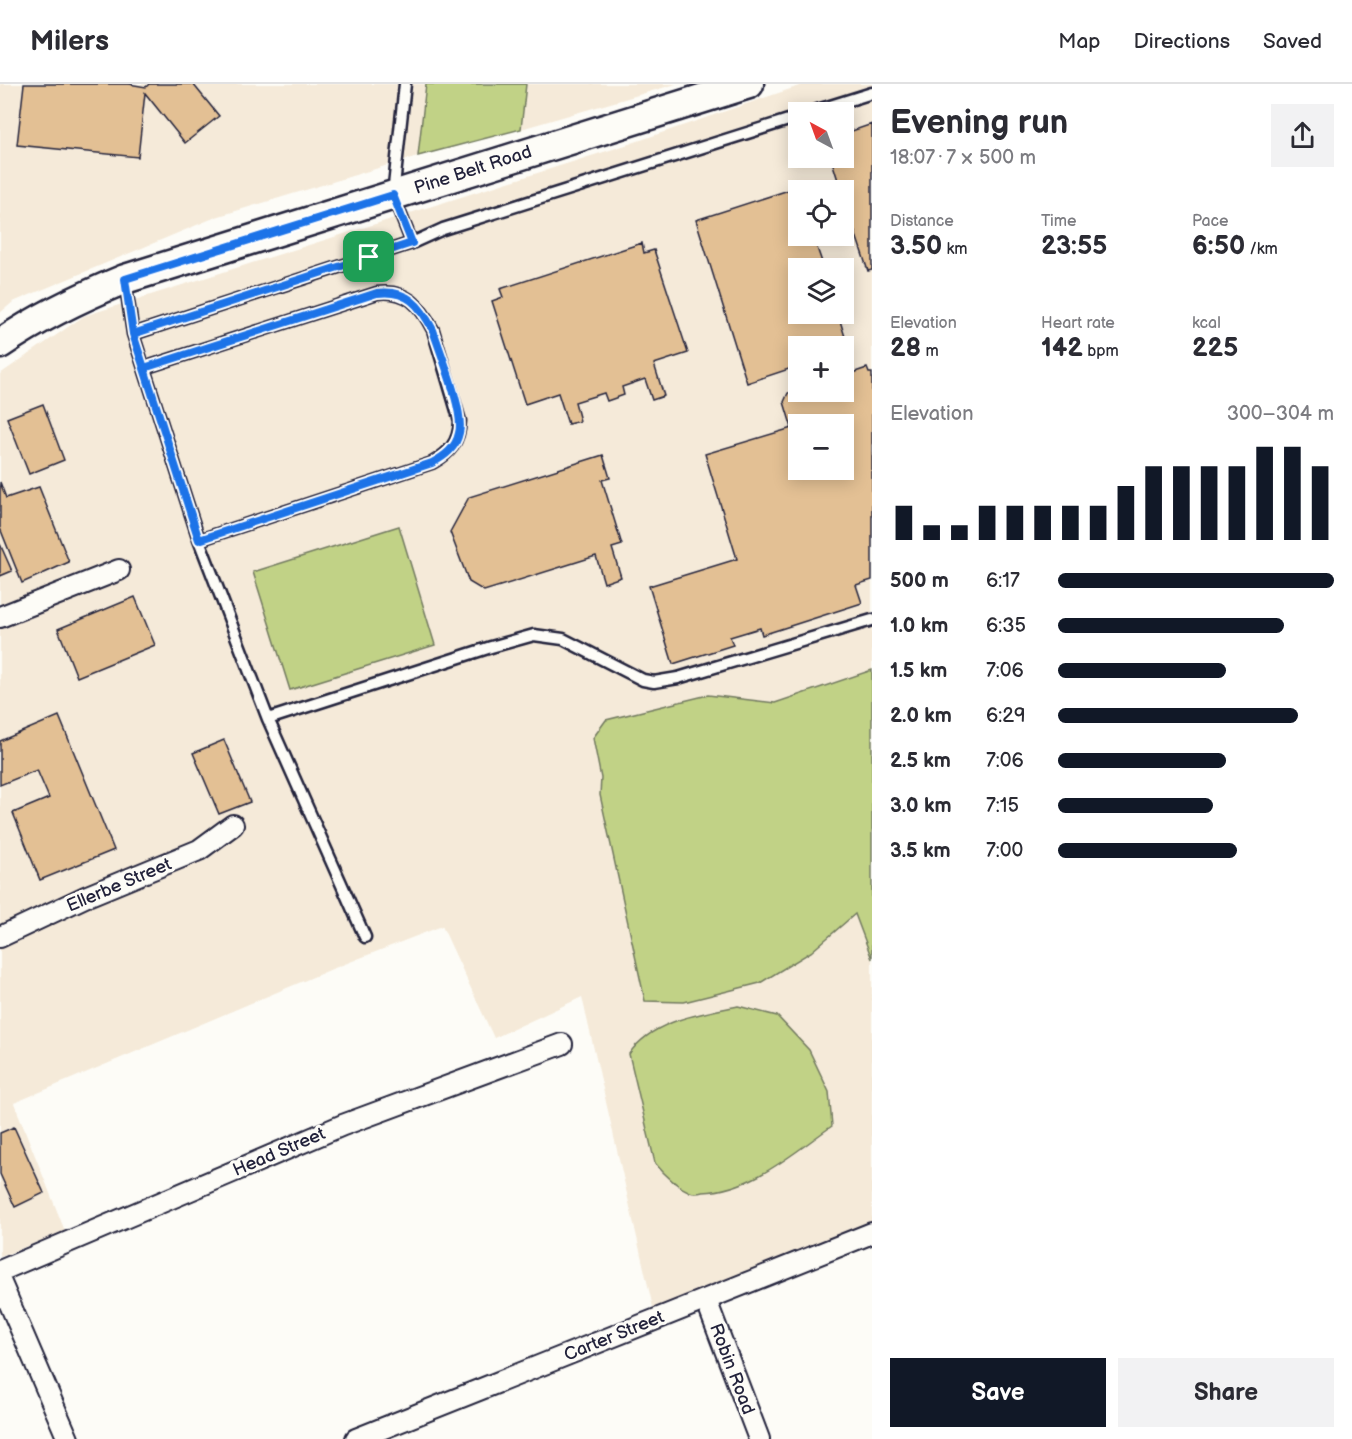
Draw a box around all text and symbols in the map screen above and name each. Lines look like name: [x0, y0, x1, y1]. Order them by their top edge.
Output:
text: Milers: [30, 25, 109, 58]
text: Map: [1058, 29, 1101, 54]
text: Directions: [1134, 29, 1230, 54]
text: Saved: [1263, 29, 1322, 54]
north arrow: [788, 102, 854, 168]
map controls: [788, 102, 854, 480]
text: Evening run: [890, 103, 1068, 143]
button: share: [1271, 104, 1334, 167]
street label: Pine Belt Road: [412, 141, 534, 199]
text: 18:07 · 7 × 500 m: [890, 146, 1036, 170]
button: locate: [788, 180, 854, 246]
text: Distance: [890, 212, 954, 231]
text: Time: [1041, 212, 1076, 231]
text: Pace: [1192, 212, 1228, 231]
pin: [343, 231, 394, 282]
text: 3.50: [890, 231, 942, 262]
text: 23:55: [1041, 231, 1107, 262]
text: 6:50: [1192, 231, 1245, 262]
icon: arrive: [352, 240, 385, 273]
text: km: [942, 240, 968, 259]
text: /km: [1245, 240, 1278, 259]
button: layers: [788, 258, 854, 324]
text: Elevation: [890, 314, 957, 333]
text: Heart rate: [1041, 314, 1115, 333]
text: kcal: [1192, 314, 1221, 333]
text: 28: [890, 333, 921, 364]
text: 142: [1041, 333, 1083, 364]
text: 225: [1192, 333, 1238, 364]
button: +: [788, 336, 854, 402]
text: m: [921, 342, 939, 361]
text: bpm: [1083, 342, 1119, 361]
text: Elevation: [890, 402, 973, 426]
text: 300–304 m: [1227, 402, 1334, 426]
button: −: [788, 414, 854, 480]
text: 500 m: [890, 569, 949, 593]
text: 6:17: [986, 569, 1020, 593]
text: 1.0 km: [890, 614, 948, 638]
text: 6:35: [986, 614, 1026, 638]
text: 1.5 km: [890, 659, 947, 683]
text: 7:06: [986, 659, 1024, 683]
text: 2.0 km: [890, 704, 952, 728]
text: 6:29: [986, 704, 1026, 728]
text: 2.5 km: [890, 749, 951, 773]
text: 7:06: [986, 749, 1024, 773]
text: 3.0 km: [890, 794, 951, 818]
text: 7:15: [986, 794, 1019, 818]
text: 3.5 km: [890, 839, 951, 863]
text: 7:00: [986, 839, 1023, 863]
street label: Ellerbe Street: [64, 853, 175, 916]
street label: Head Street: [230, 1123, 329, 1181]
street label: Carter Street: [561, 1306, 667, 1366]
street label: Robin Road: [705, 1320, 759, 1418]
button: Save: [890, 1358, 1106, 1427]
button: Share: [1118, 1358, 1334, 1427]

